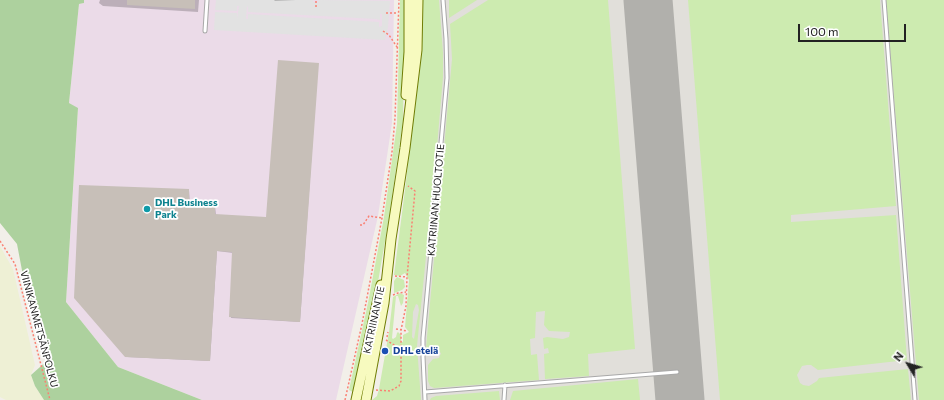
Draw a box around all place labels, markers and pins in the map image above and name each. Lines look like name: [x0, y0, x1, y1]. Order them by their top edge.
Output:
place label: DHL Business Park: [155, 197, 218, 220]
marker: DHL Business Park: [142, 204, 152, 214]
place label: DHL etelä: [393, 345, 438, 357]
marker: DHL etelä: [380, 346, 390, 356]

